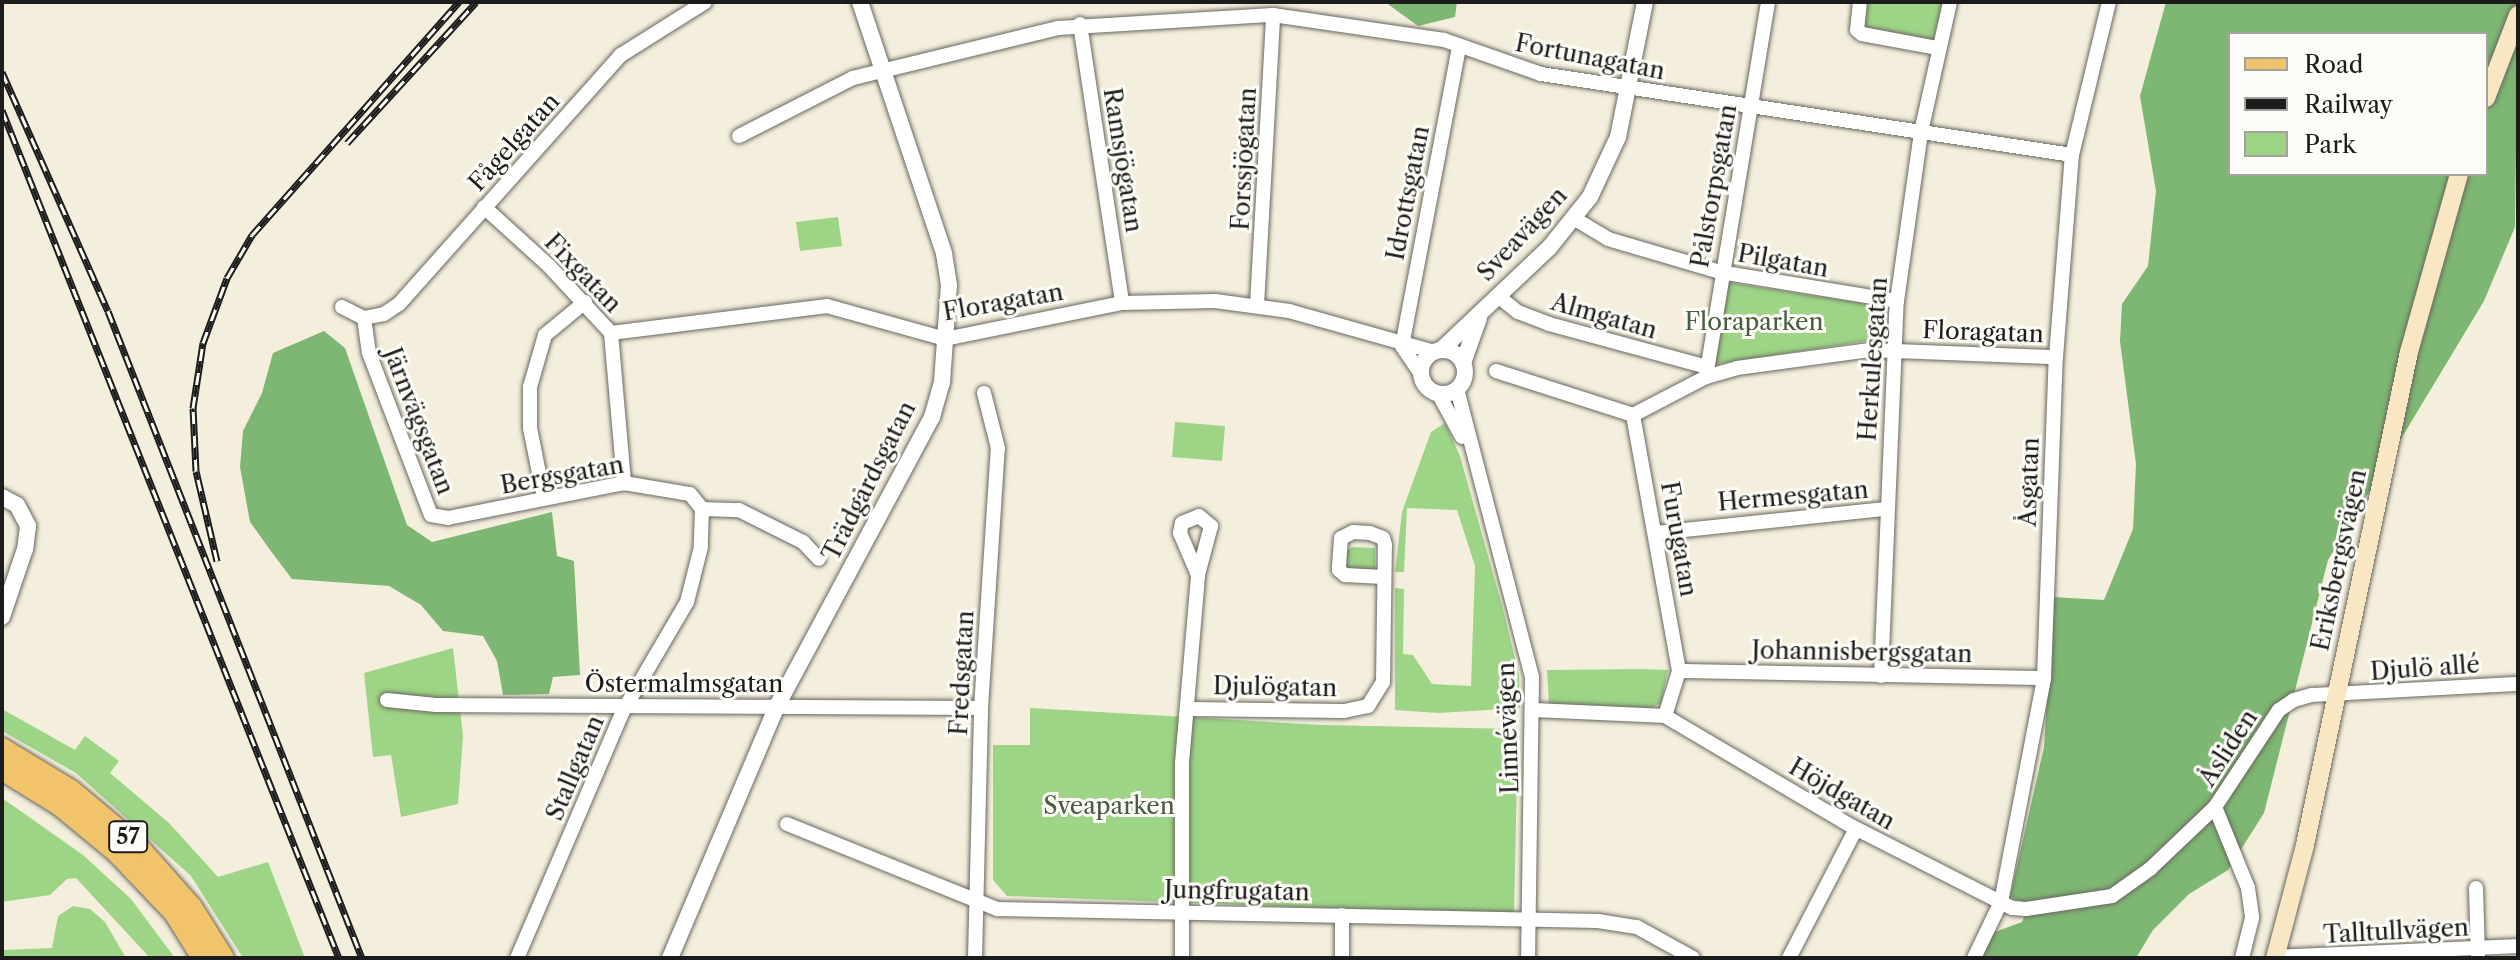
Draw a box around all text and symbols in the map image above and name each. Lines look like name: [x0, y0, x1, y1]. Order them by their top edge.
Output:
street label: Fortunagatan: [1513, 28, 1667, 86]
legend: [2228, 32, 2488, 176]
text: Road: [2304, 50, 2363, 79]
street label: Ramsjögatan: [1097, 86, 1149, 234]
street label: Fågelgatan: [463, 87, 565, 197]
street label: Forssjögatan: [1226, 87, 1262, 231]
text: Railway: [2304, 90, 2393, 119]
street label: Pålstorpsgatan: [1685, 102, 1743, 270]
street label: Idrottsgatan: [1381, 123, 1435, 263]
text: Park: [2304, 130, 2356, 159]
street label: Sveavägen: [1471, 181, 1573, 287]
street label: Fixgatan: [539, 228, 627, 318]
street label: Pilgatan: [1735, 239, 1831, 283]
street label: Herkulesgatan: [1853, 276, 1893, 442]
street label: Floragatan: [941, 277, 1065, 327]
street label: Almgatan: [1548, 287, 1660, 345]
park label: Floraparken: [1685, 308, 1823, 336]
street label: Floragatan: [1922, 315, 2044, 349]
street label: Järnvägsgatan: [378, 344, 460, 498]
street label: Trädgårdsgatan: [816, 396, 922, 566]
street label: Åsgatan: [2013, 437, 2045, 527]
street label: Bergsgatan: [498, 450, 626, 500]
street label: Eriksbergsvägen: [2306, 466, 2372, 654]
street label: Hermesgatan: [1716, 475, 1870, 517]
street label: Furugatan: [1655, 479, 1703, 599]
street label: Fredsgatan: [944, 610, 980, 736]
street label: Johannisbergsgatan: [1751, 636, 1973, 668]
street label: Djulö allé: [2369, 650, 2481, 686]
street label: Linnévägen: [1491, 662, 1525, 794]
street label: Östermalmsgatan: [585, 670, 783, 698]
street label: Djulögatan: [1213, 672, 1337, 702]
street label: Åsliden: [2193, 704, 2263, 792]
street label: Stallgatan: [540, 711, 610, 825]
street label: Höjdgatan: [1784, 752, 1900, 836]
park label: Sveaparken: [1043, 792, 1175, 820]
road number: 57: [108, 819, 148, 855]
street label: Jungfrugatan: [1164, 875, 1310, 907]
street label: Talltullvägen: [2322, 913, 2470, 949]

